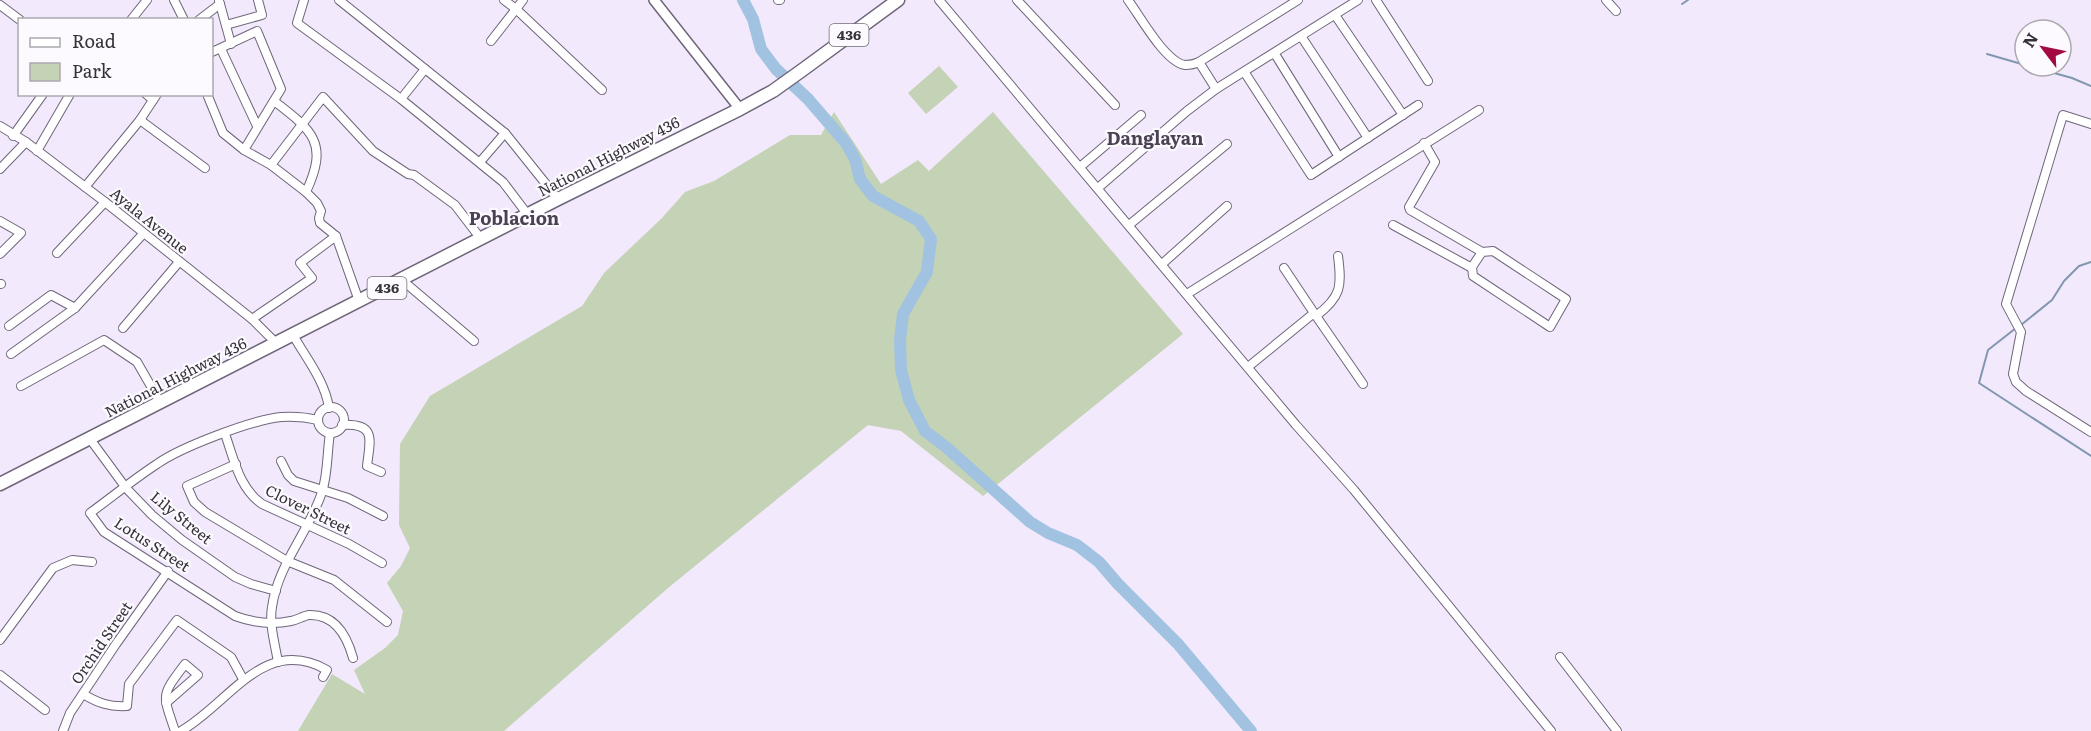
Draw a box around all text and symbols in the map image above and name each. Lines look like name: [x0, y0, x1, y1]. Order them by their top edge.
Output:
legend: [18, 18, 213, 96]
north arrow: [2013, 18, 2073, 78]
road number: 436: [830, 24, 868, 46]
text: Road: [72, 27, 116, 54]
text: N: [2016, 27, 2043, 52]
text: Park: [72, 57, 113, 84]
street label: National Highway 436: [533, 110, 683, 201]
district label: Danglayan: [1107, 124, 1204, 151]
street label: Ayala Avenue: [106, 181, 194, 259]
district label: Poblacion: [469, 204, 560, 231]
road number: 436: [368, 277, 406, 299]
street label: National Highway 436: [100, 331, 250, 422]
street label: Clover Street: [262, 478, 355, 539]
street label: Lily Street: [146, 485, 218, 549]
street label: Lotus Street: [110, 511, 195, 577]
street label: Orchid Street: [64, 596, 137, 688]

